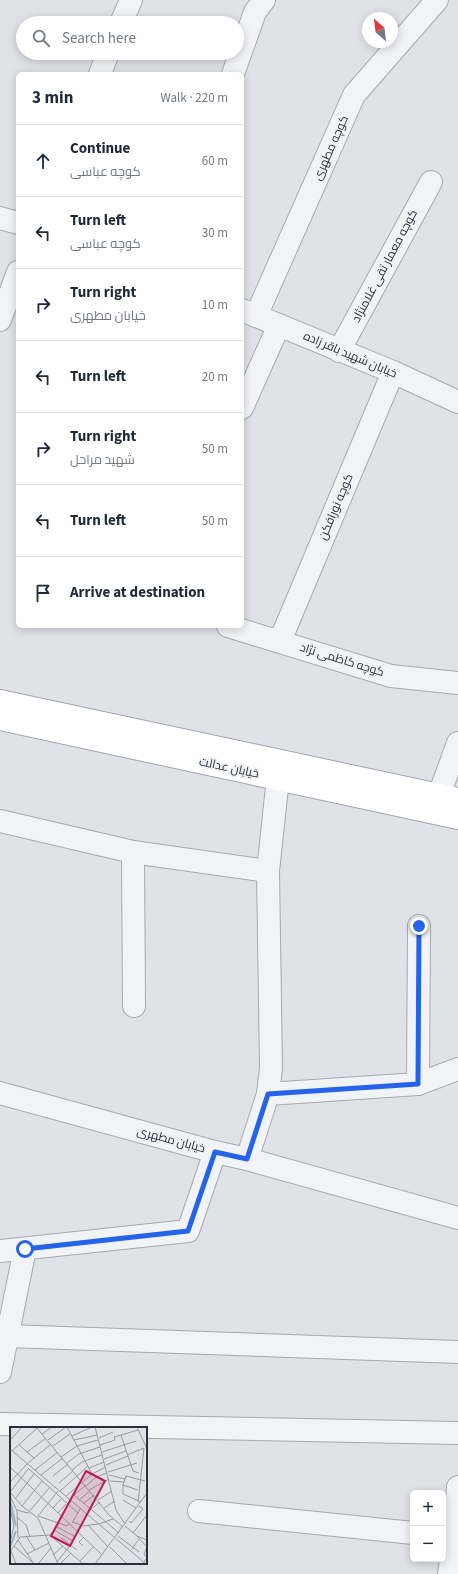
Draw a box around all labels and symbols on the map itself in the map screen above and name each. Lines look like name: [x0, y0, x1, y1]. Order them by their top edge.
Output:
north arrow: [362, 12, 398, 48]
street label: کوچه مطهری: [309, 113, 353, 183]
street label: کوچه معمار تقی غلامنژاد: [348, 206, 422, 326]
street label: خیابان شهید باقر زاده: [301, 328, 399, 382]
street label: کوچه نورافکن: [314, 471, 358, 543]
street label: کوچه کاظمی نژاد: [298, 639, 386, 681]
street label: خیابان عدالت: [198, 753, 260, 783]
route end: [410, 917, 428, 935]
street label: خیابان مطهری: [135, 1123, 207, 1157]
route start: [16, 1240, 34, 1258]
inset map: [10, 1427, 147, 1564]

